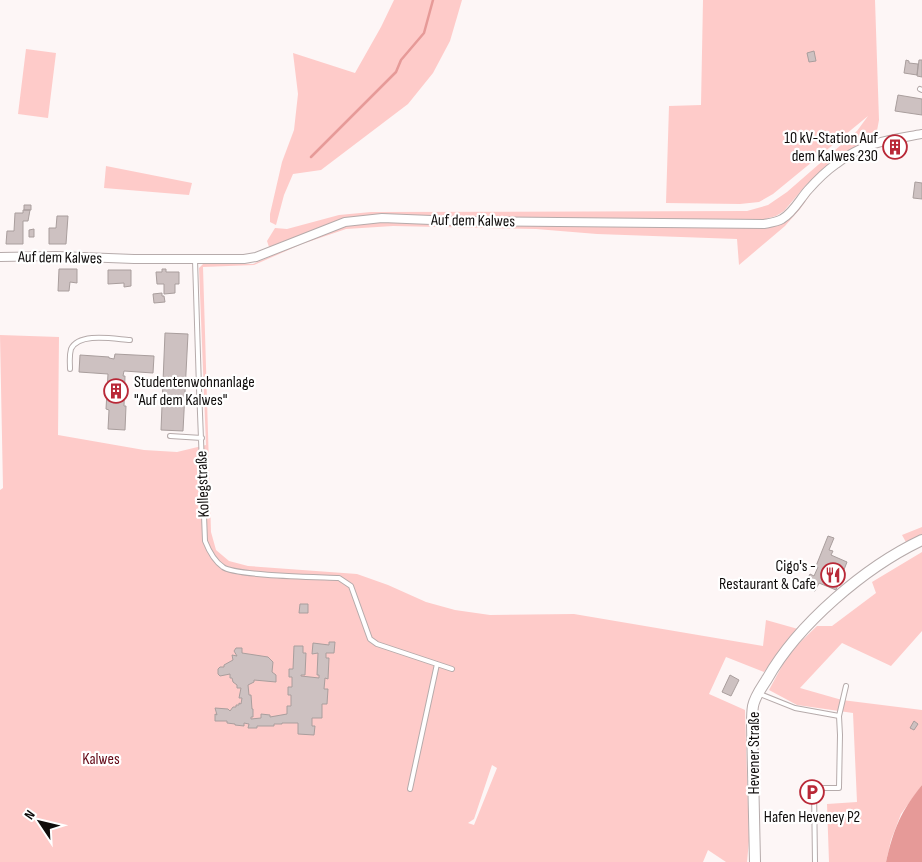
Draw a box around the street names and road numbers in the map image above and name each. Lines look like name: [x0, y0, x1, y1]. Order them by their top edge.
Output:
street label: Auf dem Kalwes: [430, 211, 515, 231]
street label: Auf dem Kalwes: [17, 248, 102, 268]
street label: Kollegstraße: [192, 450, 214, 518]
street label: Hevener Straße: [745, 712, 764, 794]

